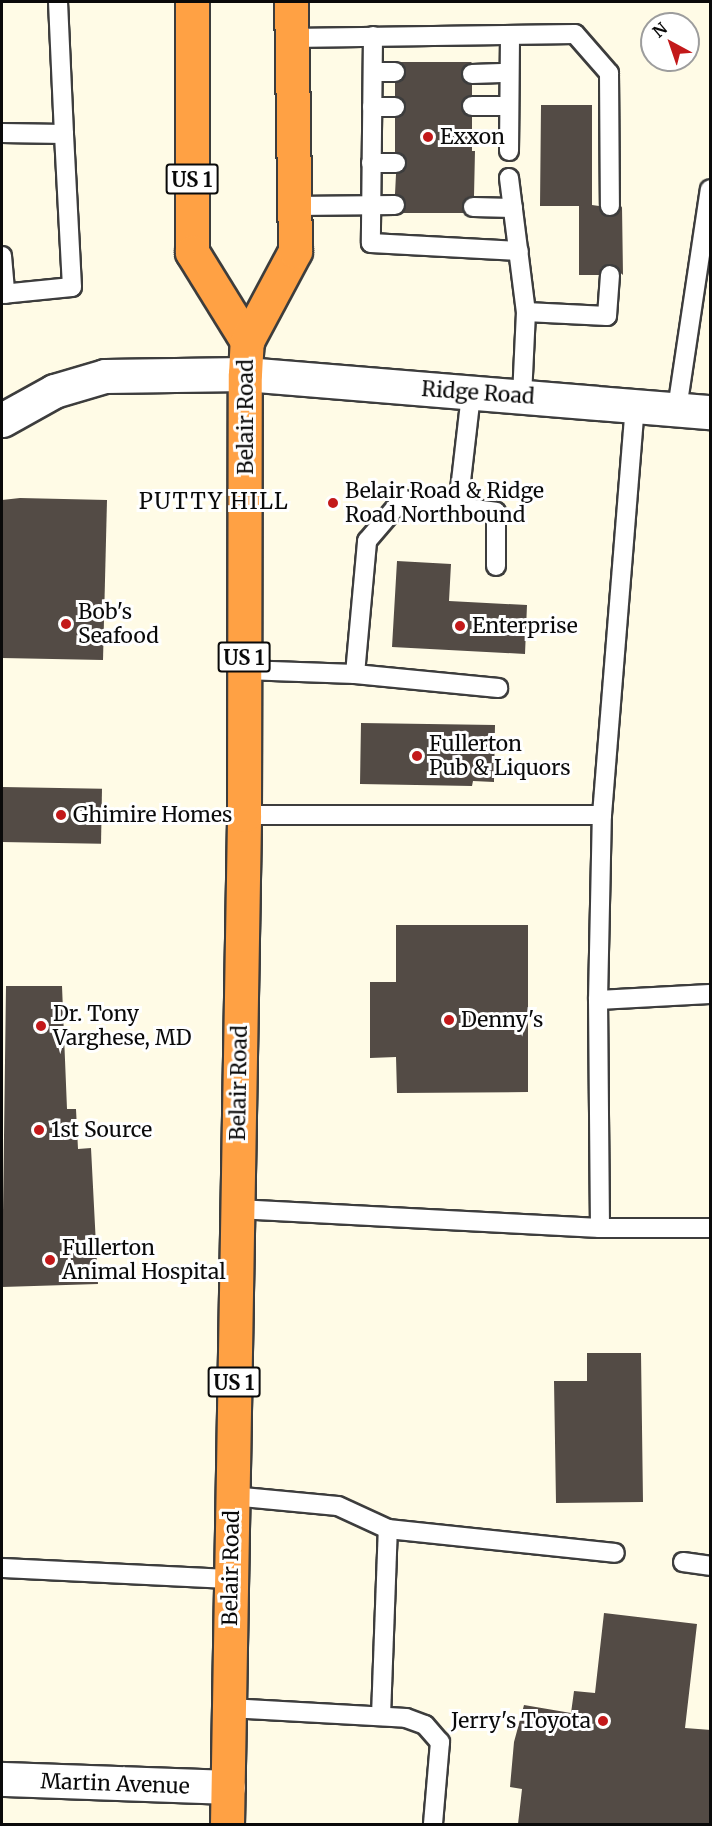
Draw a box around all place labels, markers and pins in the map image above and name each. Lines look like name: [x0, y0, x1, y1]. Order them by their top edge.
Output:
place label: Exxon: [440, 124, 505, 150]
marker: Exxon: [421, 130, 435, 144]
place label: Belair Road & Ridge Road Northbound: [345, 478, 544, 528]
marker: Belair Road & Ridge Road Northbound: [326, 496, 340, 510]
place label: Bob's Seafood: [78, 599, 159, 649]
place label: Enterprise: [472, 613, 578, 639]
marker: Bob's Seafood: [59, 617, 73, 631]
marker: Enterprise: [453, 619, 467, 633]
place label: Fullerton Pub & Liquors: [429, 731, 571, 781]
marker: Fullerton Pub & Liquors: [410, 749, 424, 763]
place label: Ghimire Homes: [73, 802, 232, 828]
marker: Ghimire Homes: [54, 808, 68, 822]
place label: Dr. Tony Varghese, MD: [53, 1001, 191, 1051]
place label: Denny's: [461, 1007, 543, 1033]
marker: Denny's: [442, 1013, 456, 1027]
marker: Dr. Tony Varghese, MD: [34, 1019, 48, 1033]
place label: 1st Source: [51, 1117, 152, 1143]
marker: 1st Source: [32, 1123, 46, 1137]
place label: Fullerton Animal Hospital: [62, 1235, 226, 1285]
marker: Fullerton Animal Hospital: [43, 1253, 57, 1267]
place label: Jerry's Toyota: [451, 1708, 591, 1734]
marker: Jerry's Toyota: [596, 1714, 610, 1728]

